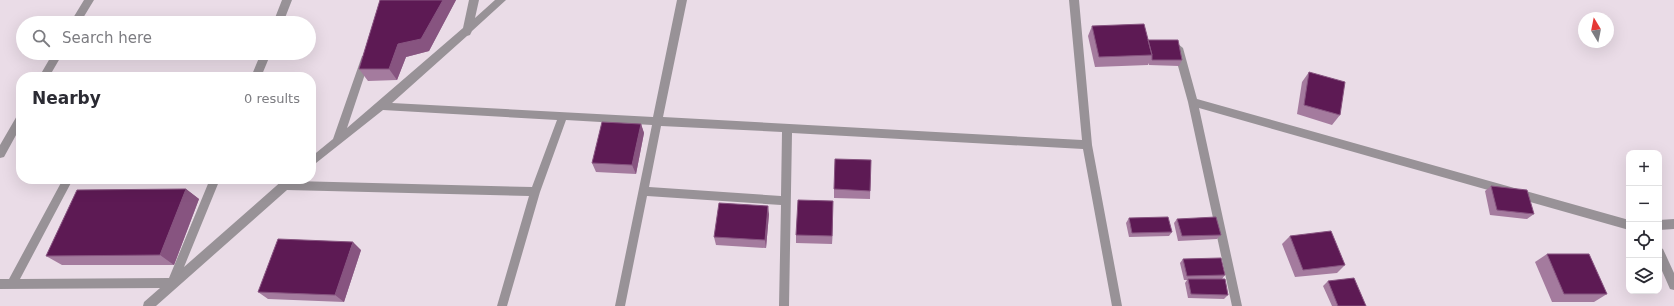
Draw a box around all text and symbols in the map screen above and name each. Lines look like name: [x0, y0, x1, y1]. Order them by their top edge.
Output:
north arrow: [1578, 12, 1614, 48]
search box: [16, 16, 316, 60]
icon: search: [30, 27, 52, 49]
text: Search here: [62, 29, 152, 47]
text: Nearby: [32, 88, 101, 108]
text: 0 results: [244, 91, 300, 106]
map controls: [1626, 150, 1662, 294]
button: +: [1626, 150, 1662, 186]
button: −: [1626, 186, 1662, 222]
button: locate: [1626, 222, 1662, 258]
button: layers: [1626, 258, 1662, 294]

